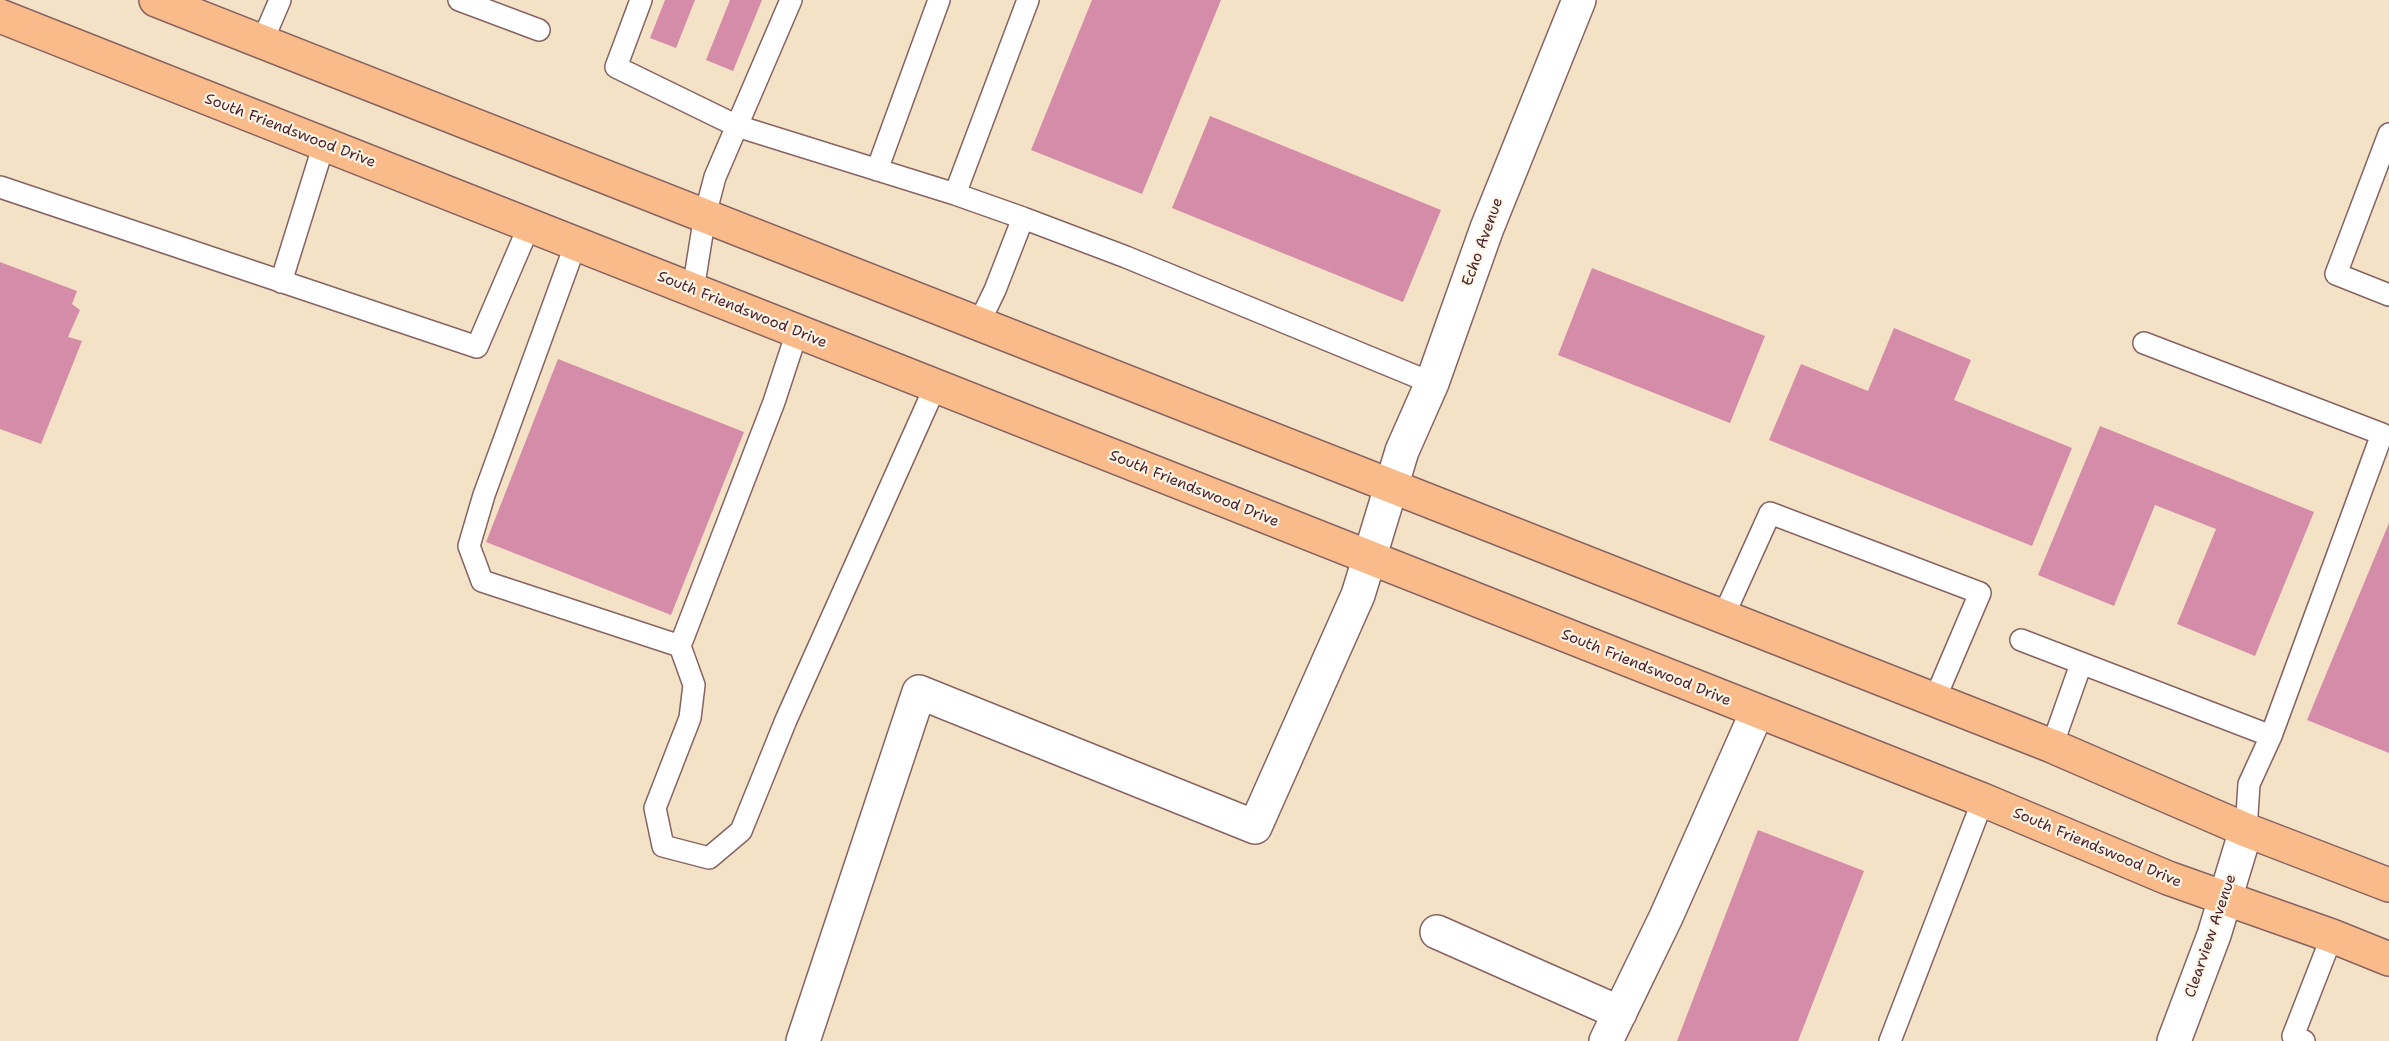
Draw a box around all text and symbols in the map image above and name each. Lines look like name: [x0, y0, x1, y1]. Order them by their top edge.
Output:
street label: South Friendswood Drive: [202, 90, 378, 172]
street label: Echo Avenue: [1459, 195, 1507, 289]
street label: South Friendswood Drive: [654, 268, 830, 352]
street label: South Friendswood Drive: [1106, 447, 1282, 531]
street label: South Friendswood Drive: [1558, 626, 1734, 710]
street label: South Friendswood Drive: [2010, 804, 2184, 892]
street label: Clearview Avenue: [2181, 872, 2241, 1000]

